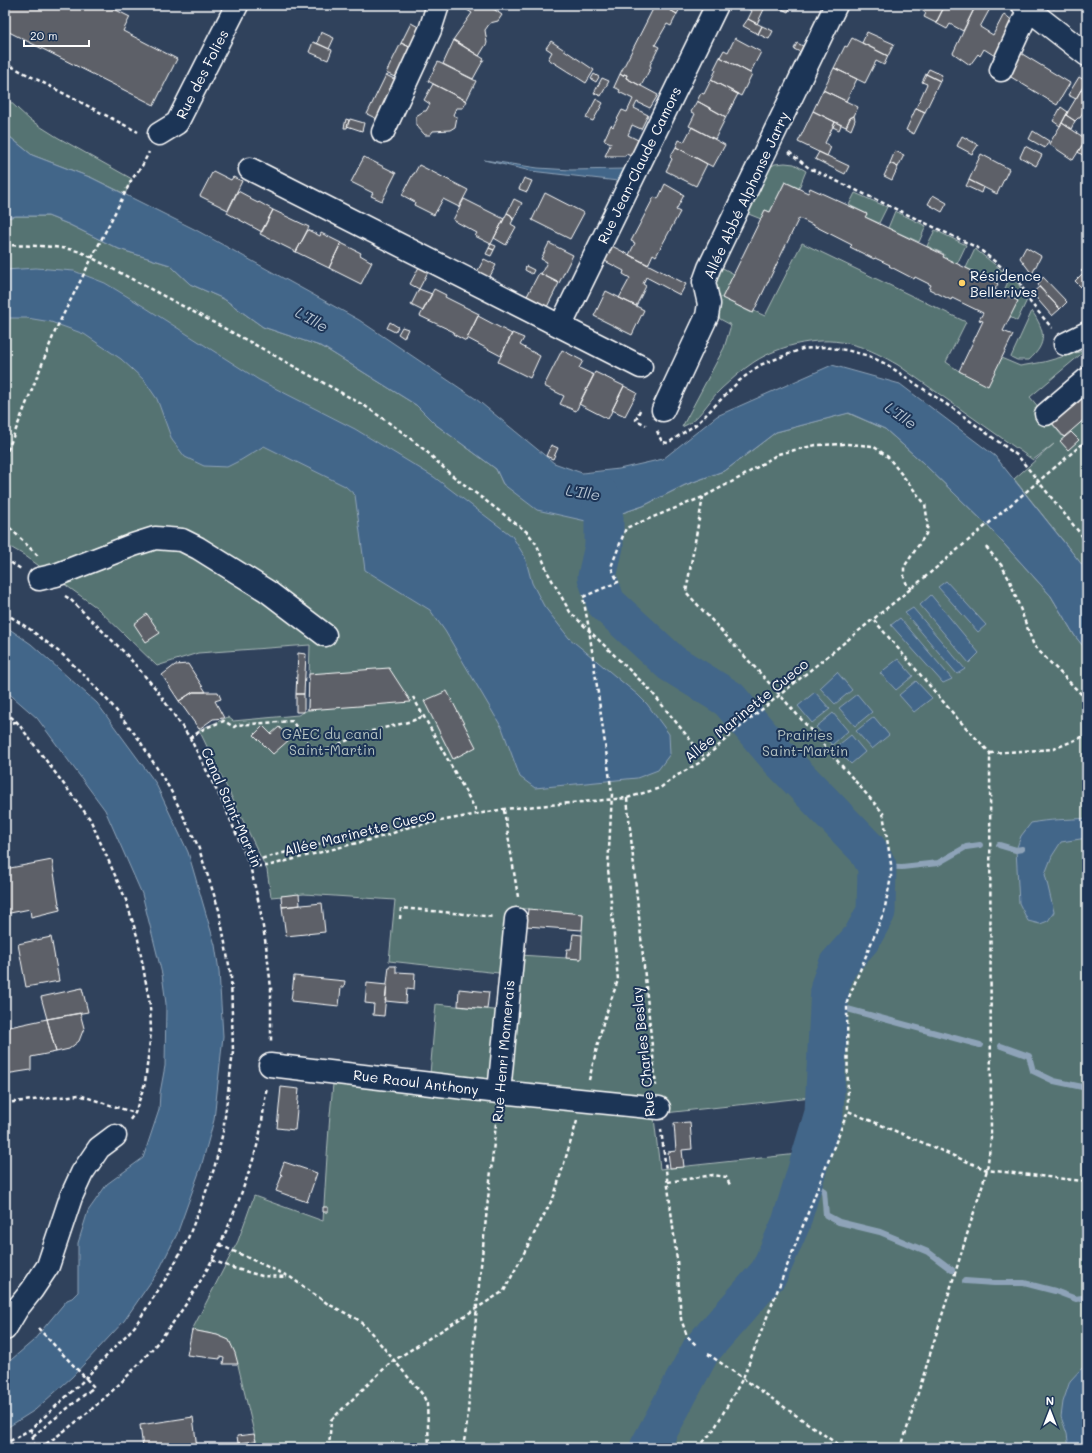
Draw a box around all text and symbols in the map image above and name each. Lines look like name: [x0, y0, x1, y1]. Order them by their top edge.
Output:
scale bar: [24, 22, 89, 48]
street label: Rue des Folies: [171, 26, 233, 122]
text: 20 m: [30, 27, 58, 43]
street label: Rue Jean-Claude Camors: [593, 83, 685, 247]
street label: Allée Abbé Alphonse Jarry: [699, 108, 793, 282]
place label: Résidence Bellerives: [970, 266, 1041, 301]
marker: Résidence Bellerives: [957, 278, 967, 288]
water label: L'Ille: [292, 302, 332, 336]
water label: L'Ille: [881, 397, 921, 433]
water label: L'Ille: [564, 479, 602, 505]
street label: Allée Marinette Cueco: [680, 654, 812, 766]
park label: GAEC du canal Saint-Martin: [282, 724, 382, 759]
park label: Prairies Saint-Martin: [762, 725, 848, 760]
street label: Canal Saint-Martin: [197, 744, 267, 870]
street label: Allée Marinette Cueco: [282, 804, 436, 860]
street label: Rue Henri Monnerais: [487, 979, 519, 1123]
street label: Rue Charles Beslay: [627, 986, 659, 1118]
street label: Rue Raoul Anthony: [352, 1065, 480, 1099]
north arrow: [1030, 1391, 1070, 1431]
text: N: [1046, 1393, 1054, 1408]

